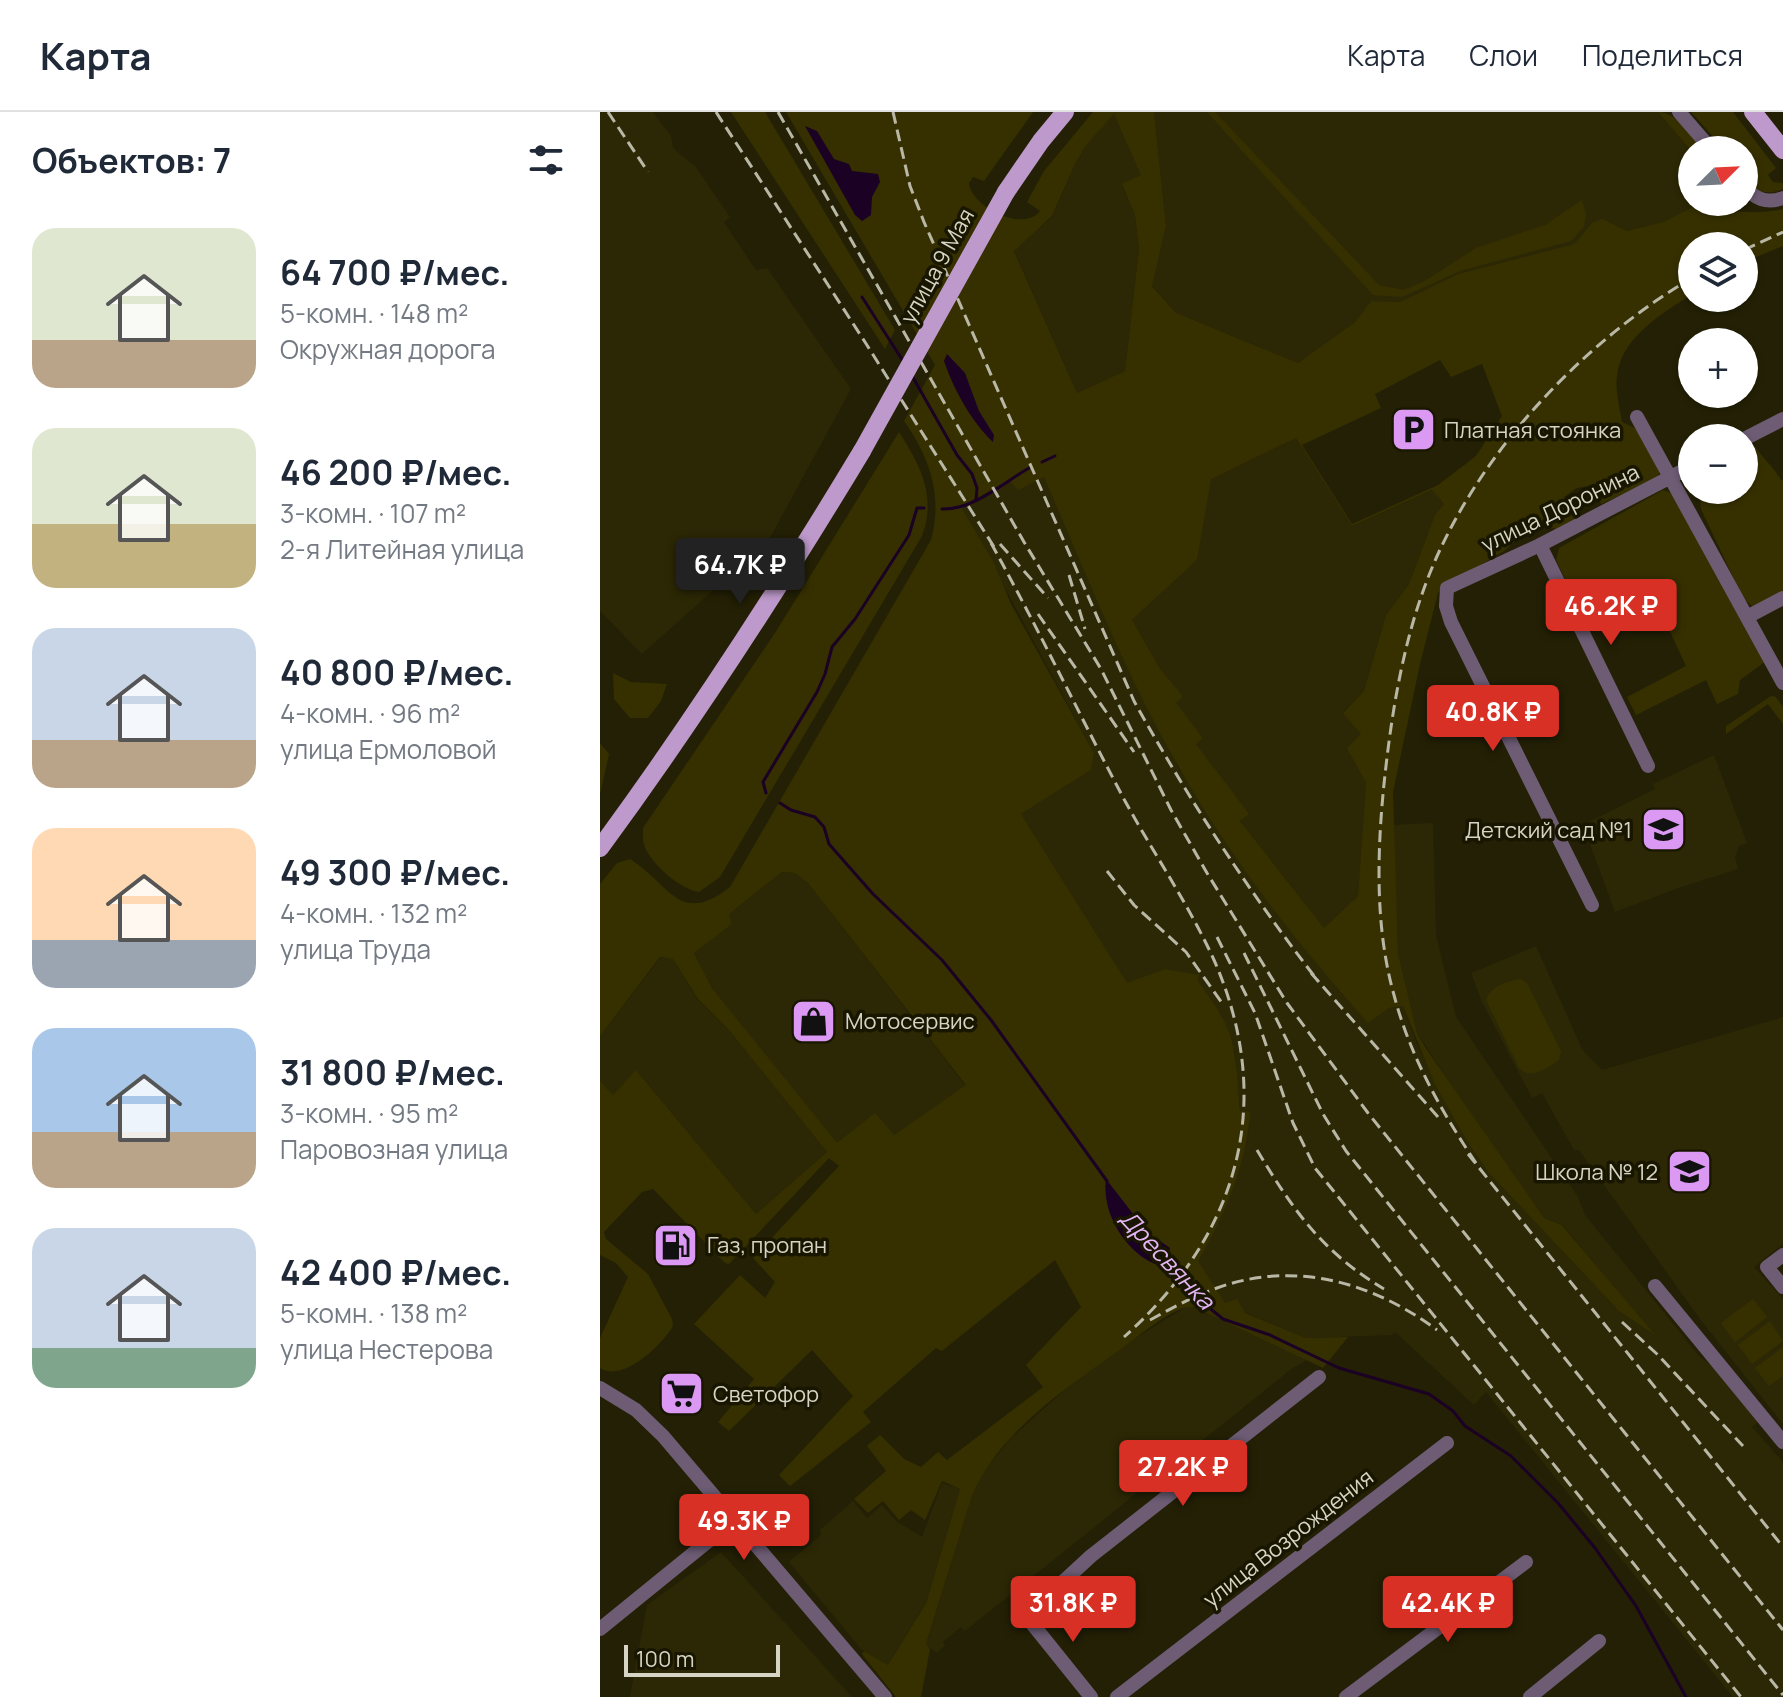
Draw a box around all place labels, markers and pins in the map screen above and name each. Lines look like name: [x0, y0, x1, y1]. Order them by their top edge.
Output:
parking icon: Платная стоянка: [1389, 406, 1437, 454]
place label: Платная стоянка: [1444, 415, 1621, 445]
pin: 64.7K ₽: [666, 538, 814, 606]
pin: 46.2K ₽: [1537, 579, 1685, 647]
pin: 40.8K ₽: [1419, 685, 1567, 753]
school or university icon: Детский сад №1: [1639, 806, 1687, 854]
place label: Детский сад №1: [1465, 815, 1632, 845]
shop icon: Мотосервис: [790, 997, 838, 1045]
place label: Мотосервис: [845, 1006, 975, 1036]
school or university icon: Школа № 12: [1665, 1148, 1713, 1196]
place label: Школа № 12: [1535, 1157, 1658, 1187]
fuel station icon: Газ, пропан: [652, 1221, 700, 1269]
place label: Газ, пропан: [707, 1230, 827, 1260]
supermarket icon: Светофор: [658, 1370, 706, 1418]
place label: Светофор: [713, 1379, 819, 1409]
pin: 27.2K ₽: [1109, 1440, 1257, 1508]
pin: 49.3K ₽: [670, 1494, 818, 1562]
pin: 31.8K ₽: [999, 1576, 1147, 1644]
pin: 42.4K ₽: [1374, 1576, 1522, 1644]

